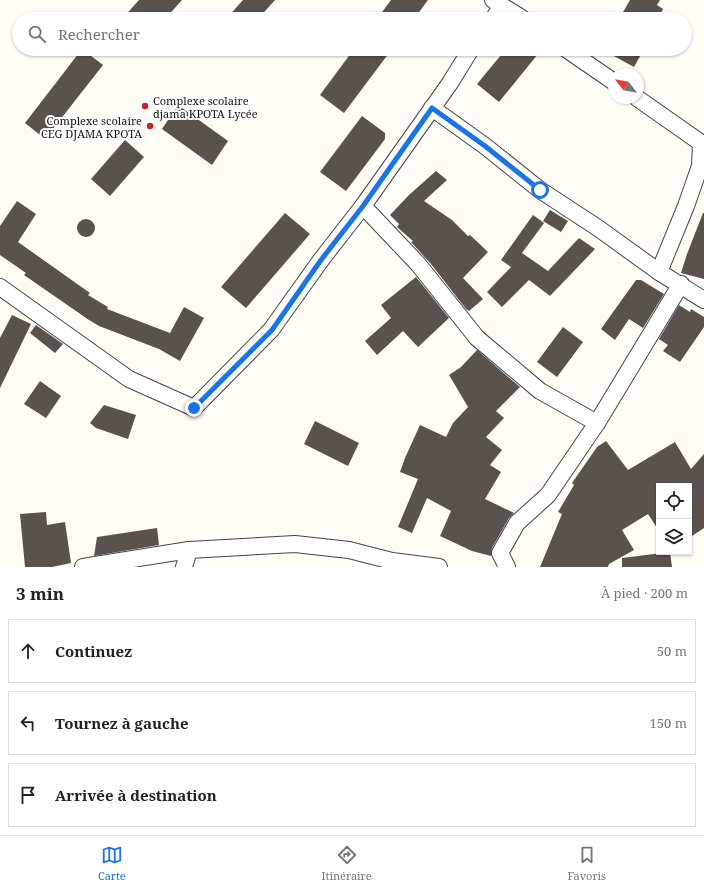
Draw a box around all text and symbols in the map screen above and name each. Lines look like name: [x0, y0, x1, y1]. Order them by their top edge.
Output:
search box: [12, 12, 692, 56]
icon: search: [26, 23, 48, 45]
text: Rechercher: [58, 24, 140, 44]
north arrow: [608, 68, 644, 104]
place label: Complexe scolaire djama KPOTA Lycée: [153, 93, 258, 121]
marker: Complexe scolaire djama KPOTA Lycée: [140, 101, 150, 111]
place label: Complexe scolaire CEG DJAMA KPOTA: [41, 113, 142, 141]
marker: Complexe scolaire CEG DJAMA KPOTA: [145, 121, 155, 131]
route start: [531, 181, 549, 199]
route end: [185, 399, 203, 417]
map controls: [656, 483, 692, 555]
button: locate: [656, 483, 692, 519]
button: layers: [656, 519, 692, 555]
text: 3 min: [16, 582, 64, 605]
text: À pied · 200 m: [601, 584, 688, 602]
icon: ahead: [17, 640, 39, 662]
text: Continuez: [55, 641, 132, 661]
text: 50 m: [657, 642, 687, 660]
icon: left: [17, 712, 39, 734]
text: Tournez à gauche: [55, 713, 189, 733]
text: 150 m: [650, 714, 687, 732]
icon: arrive: [17, 784, 39, 806]
text: Arrivée à destination: [55, 785, 217, 805]
tab: Carte: [98, 844, 126, 883]
tab: Itinéraire: [322, 844, 372, 883]
tab: Favoris: [567, 844, 606, 883]

